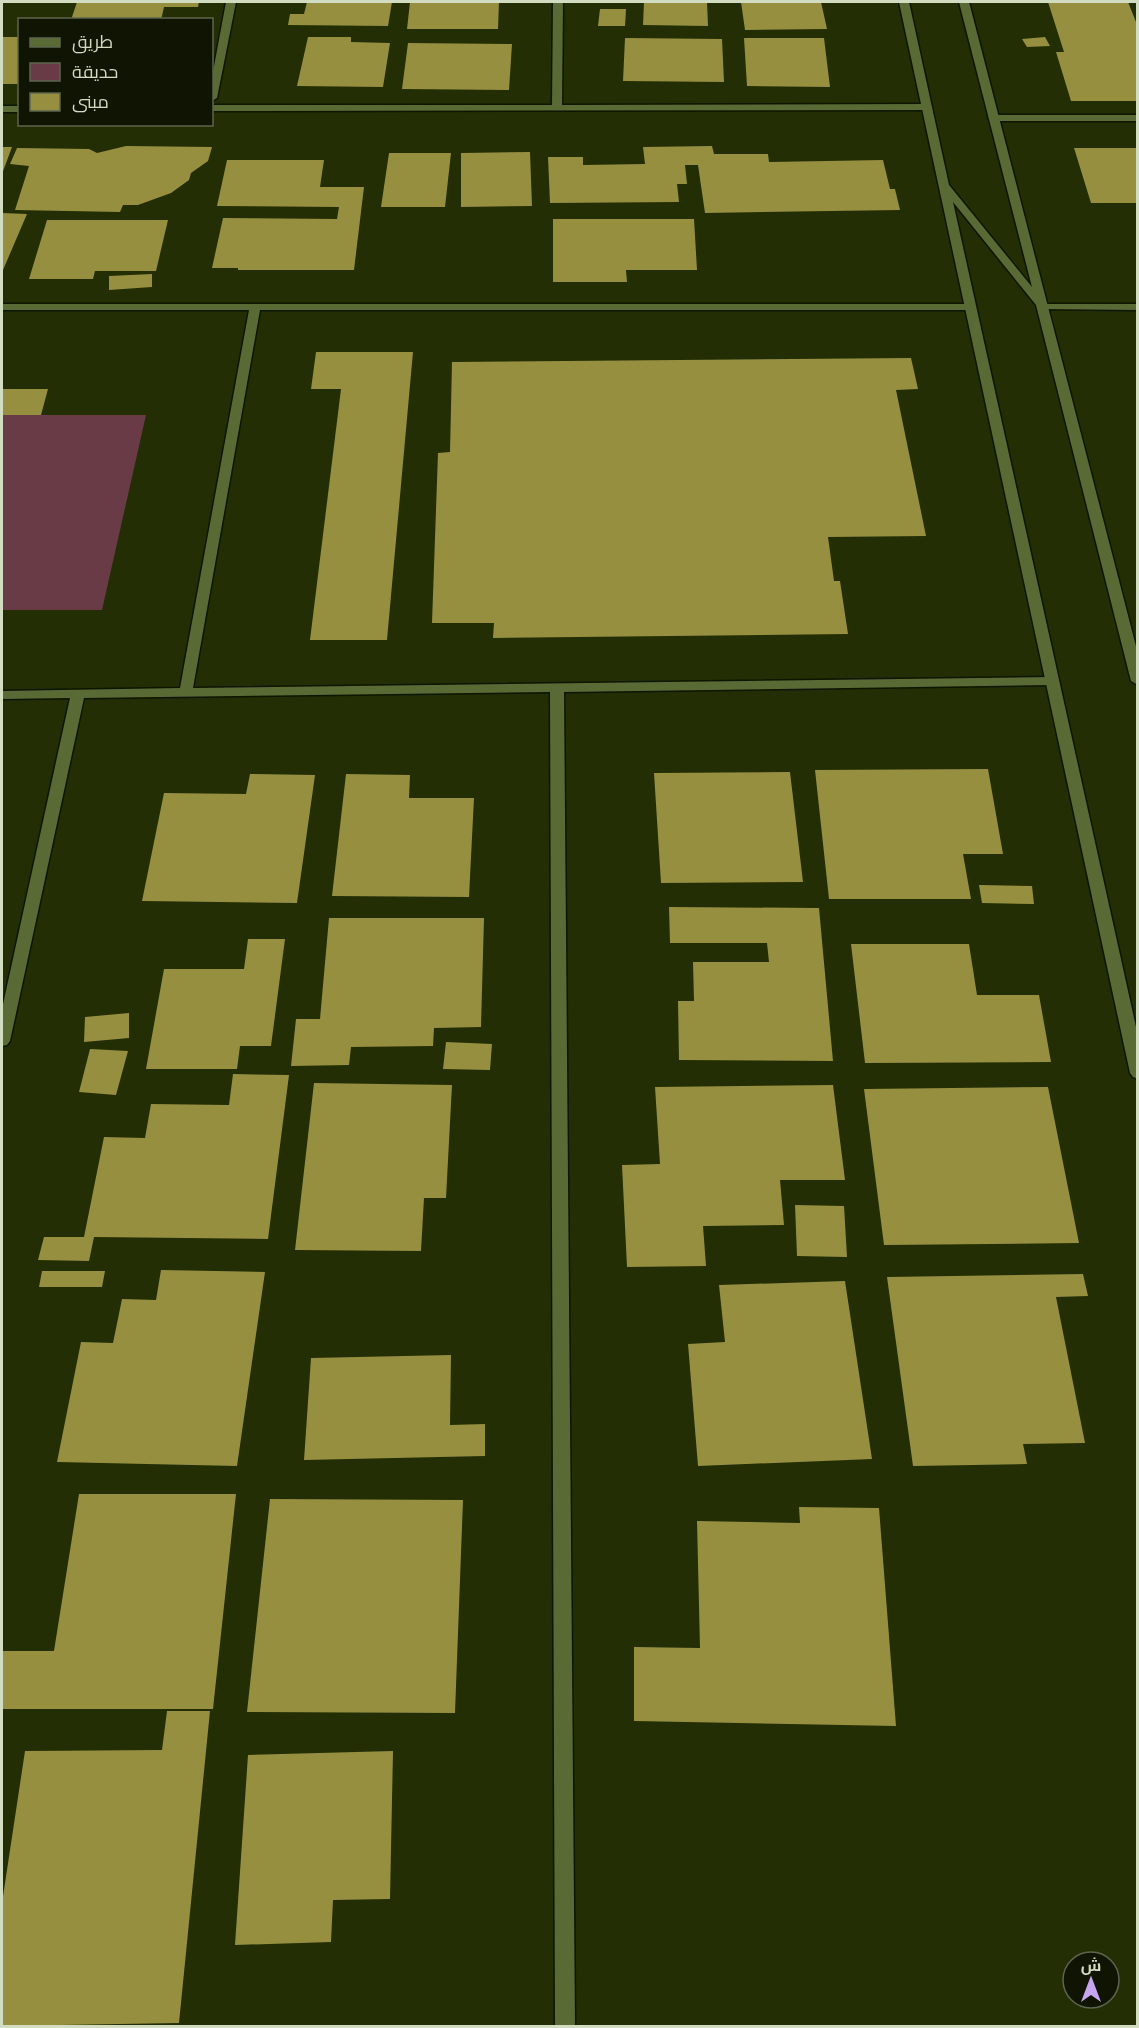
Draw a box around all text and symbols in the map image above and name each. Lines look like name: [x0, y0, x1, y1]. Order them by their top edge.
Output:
legend: [18, 18, 213, 126]
text: طريق: [72, 31, 113, 54]
text: حديقة: [72, 61, 118, 83]
text: مبنى: [72, 91, 109, 113]
north arrow: [1061, 1950, 1121, 2010]
text: ش: [1081, 1956, 1101, 1975]

